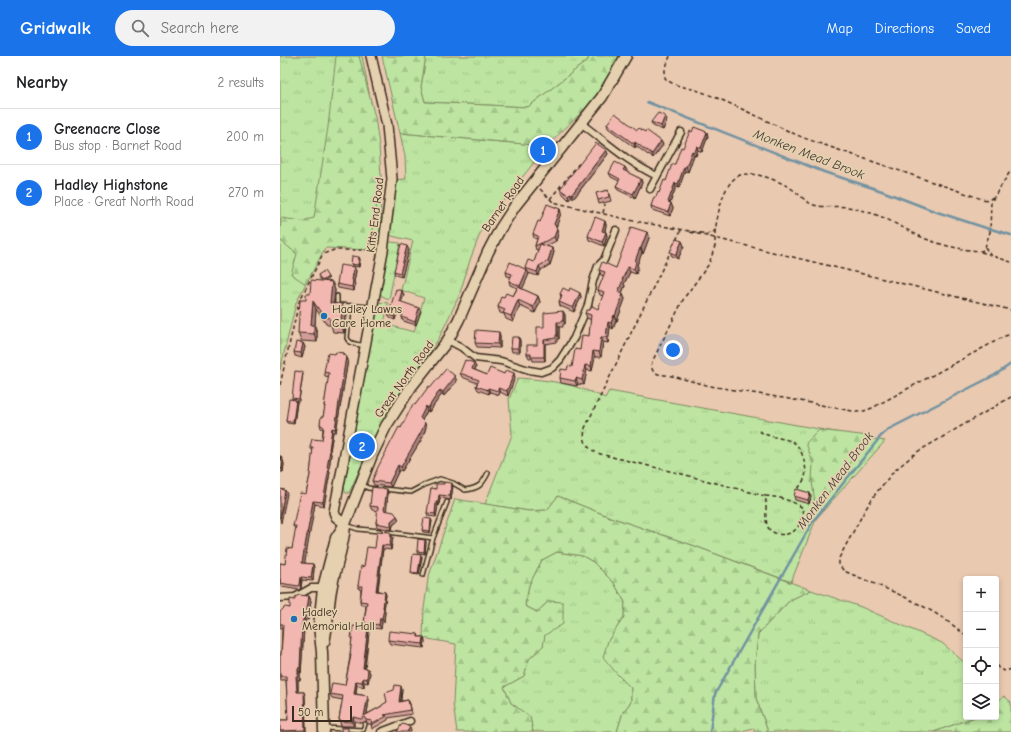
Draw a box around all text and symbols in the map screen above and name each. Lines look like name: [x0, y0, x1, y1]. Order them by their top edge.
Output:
search box: [115, 10, 395, 46]
text: Gridwalk: [20, 17, 91, 39]
icon: search: [129, 17, 151, 39]
text: Search here: [161, 19, 239, 37]
text: Map: [826, 20, 853, 37]
text: Directions: [875, 20, 934, 37]
text: Saved: [956, 20, 991, 37]
text: Nearby: [16, 73, 67, 92]
text: 2 results: [217, 75, 264, 90]
text: Greenacre Close: [54, 120, 160, 138]
water label: Monken Mead Brook: [750, 126, 867, 182]
text: 1: [26, 129, 32, 144]
text: 200 m: [226, 129, 264, 144]
pin: 1: [530, 135, 556, 165]
text: Bus stop · Barnet Road: [54, 138, 182, 153]
street label: Barnet Road: [479, 174, 527, 234]
text: Hadley Highstone: [54, 176, 168, 194]
street label: Kitts End Road: [363, 177, 387, 253]
text: 2: [26, 185, 32, 200]
text: 270 m: [228, 185, 264, 200]
text: Place · Great North Road: [54, 194, 194, 209]
place label: Hadley Lawns Care Home: [332, 302, 402, 330]
marker: Hadley Lawns Care Home: [319, 311, 329, 321]
street label: Great North Road: [371, 338, 437, 420]
your location: [663, 340, 683, 360]
water label: Monken Mead Brook: [793, 428, 877, 532]
pin: 2: [349, 431, 375, 461]
map controls: [963, 576, 999, 720]
button: +: [963, 576, 999, 612]
place label: Hadley Memorial Hall: [302, 605, 375, 633]
button: −: [963, 612, 999, 648]
marker: Hadley Memorial Hall: [289, 614, 299, 624]
button: locate: [963, 648, 999, 684]
button: layers: [963, 684, 999, 720]
scale bar: [292, 704, 352, 723]
text: 50 m: [298, 706, 323, 719]

